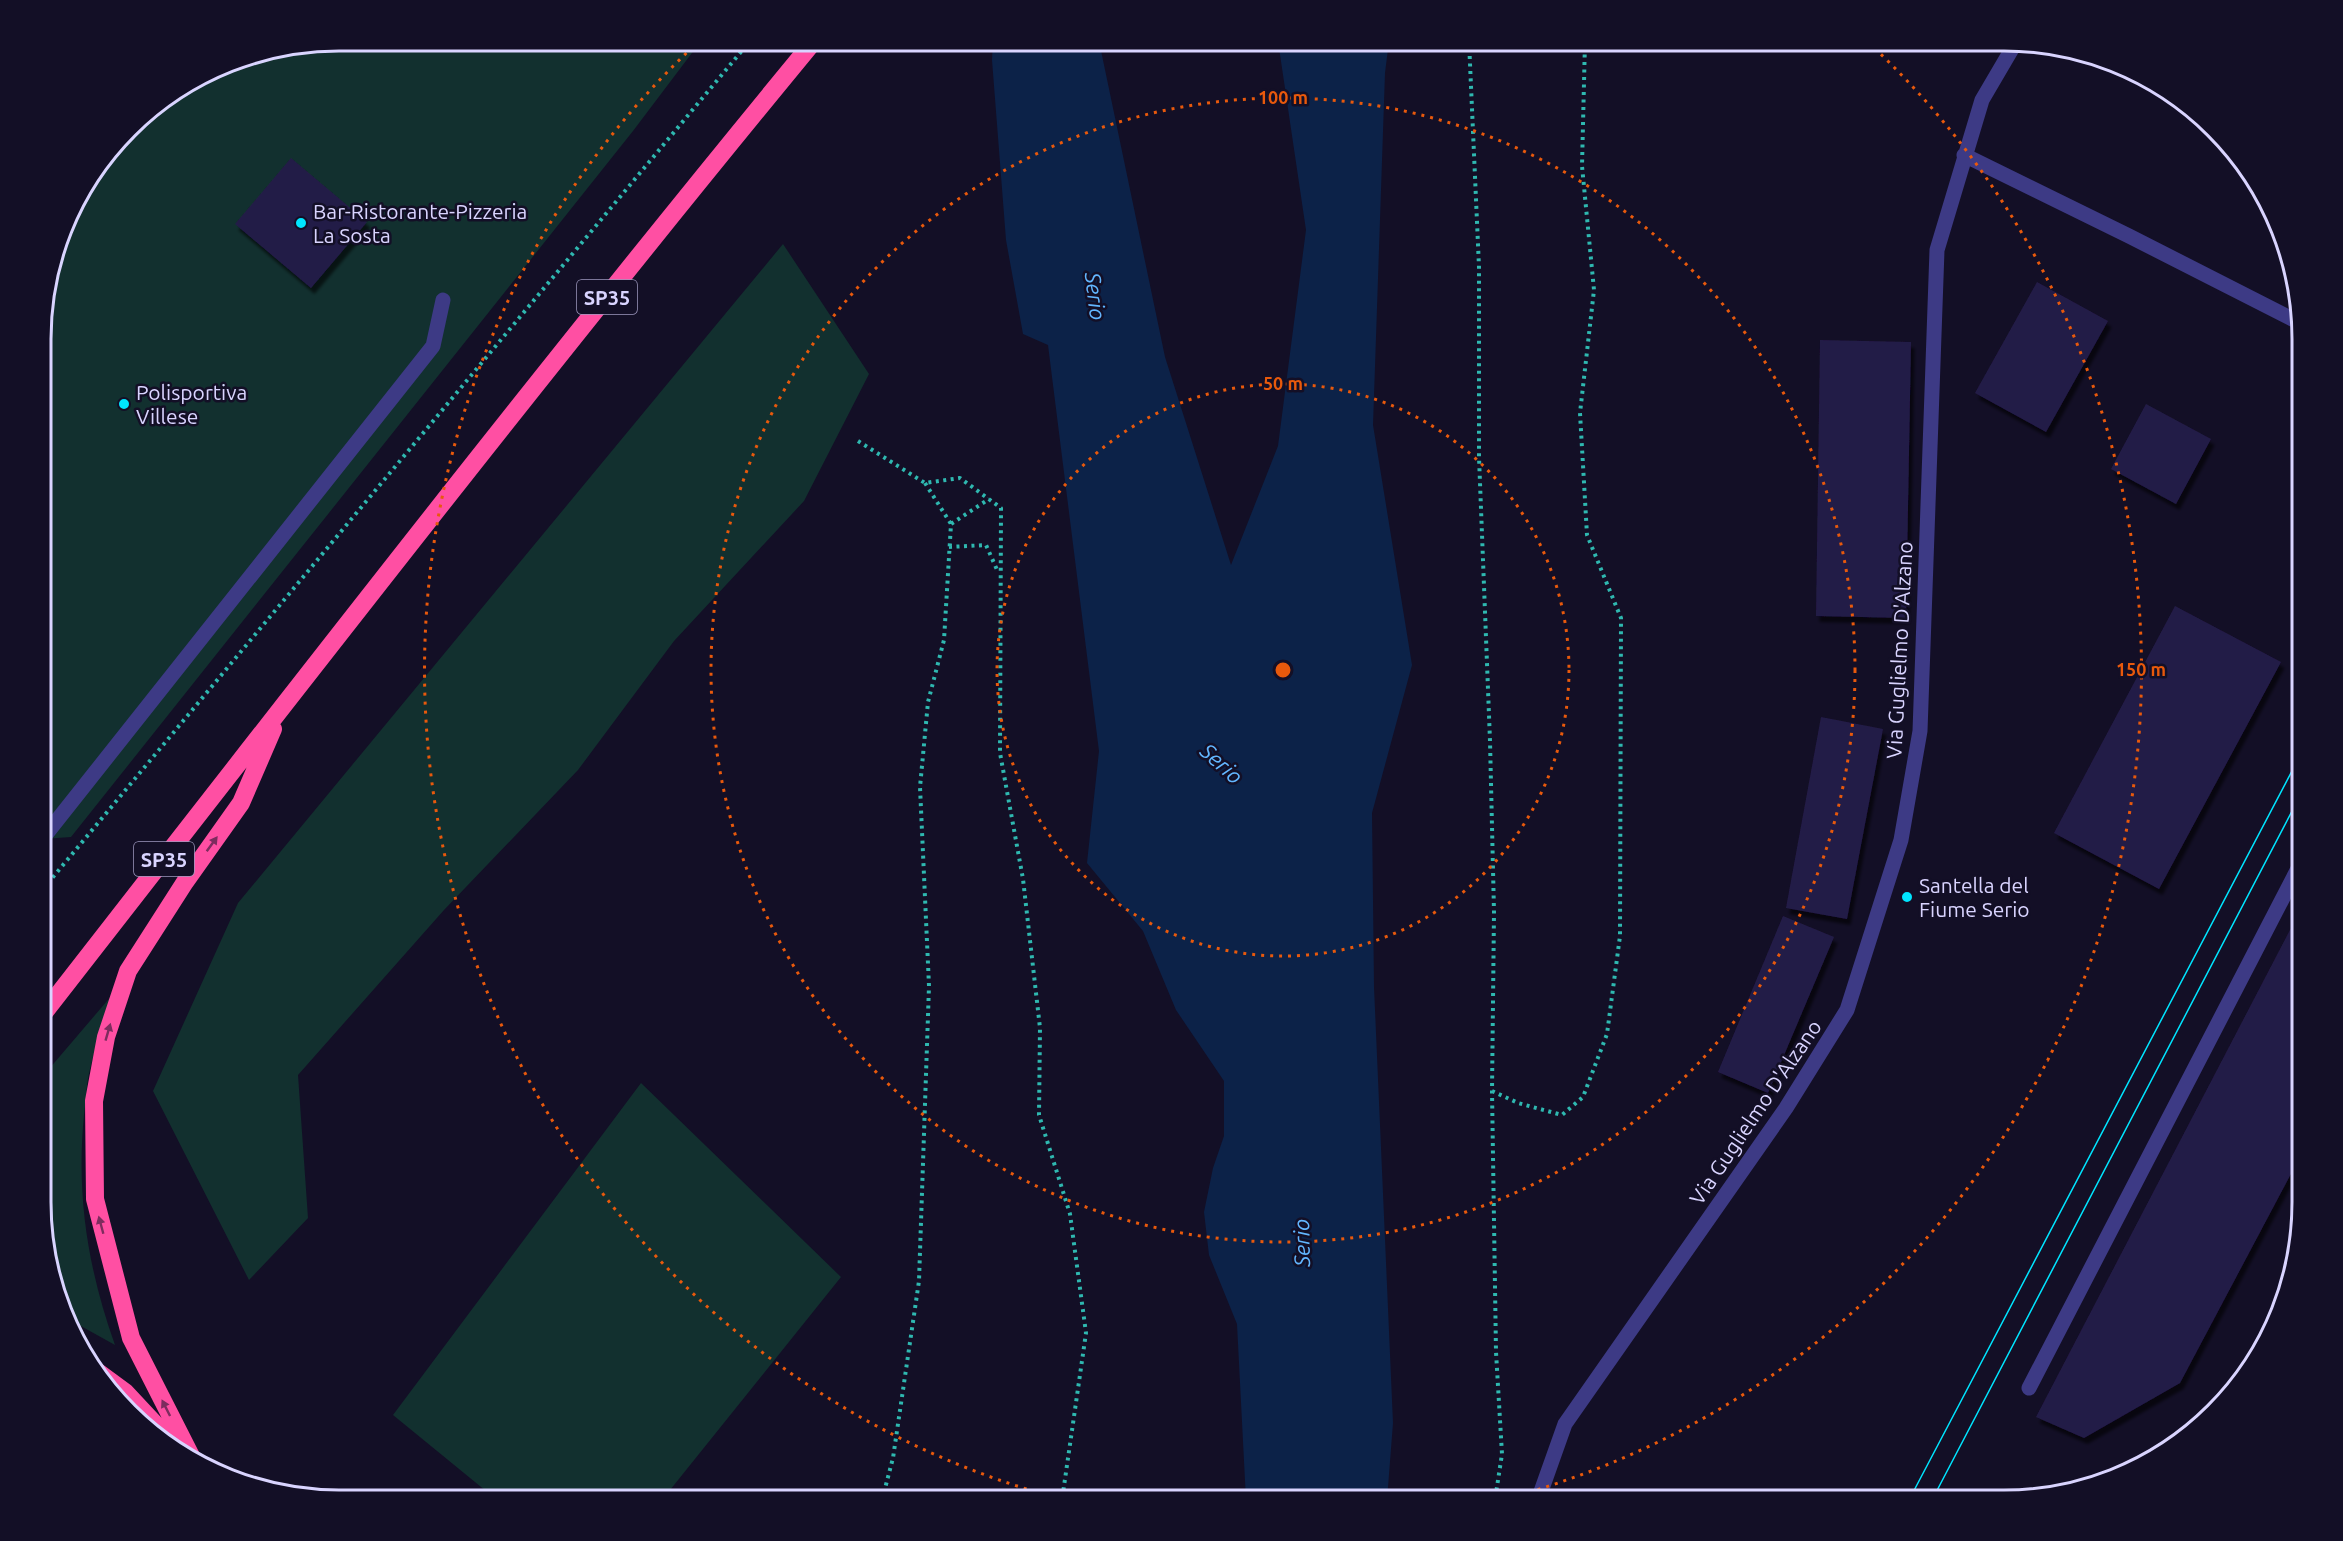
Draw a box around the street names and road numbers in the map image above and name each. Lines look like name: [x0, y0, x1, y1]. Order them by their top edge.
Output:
road number: SP35: [577, 280, 637, 314]
street label: Via Guglielmo D'Alzano: [1881, 541, 1917, 759]
road number: SP35: [134, 842, 194, 876]
street label: Via Guglielmo D'Alzano: [1684, 1015, 1826, 1209]

